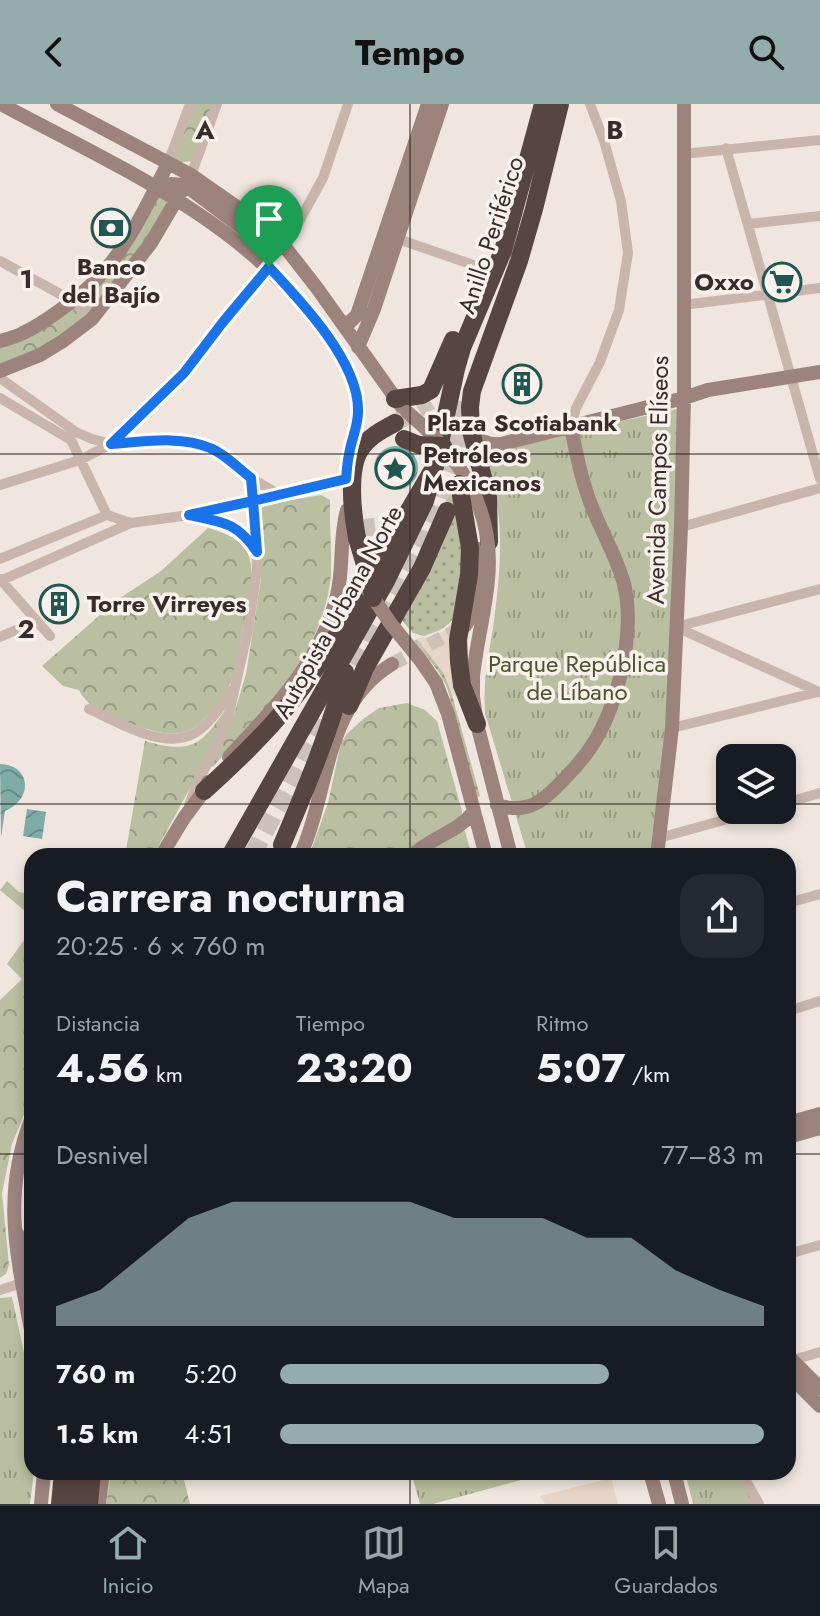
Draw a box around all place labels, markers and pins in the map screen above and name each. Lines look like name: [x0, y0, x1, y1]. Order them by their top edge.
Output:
pin: [235, 185, 303, 267]
bank icon: Banco del Bajío: [90, 207, 132, 249]
place label: Banco del Bajío: [62, 249, 160, 312]
supermarket icon: Oxxo: [761, 261, 803, 303]
place label: Oxxo: [694, 264, 754, 299]
building icon: Plaza Scotiabank: [501, 363, 543, 405]
place label: Plaza Scotiabank: [427, 405, 617, 440]
place label: Petróleos Mexicanos: [423, 437, 541, 500]
place icon: Petróleos Mexicanos: [374, 448, 416, 490]
building icon: Torre Virreyes: [38, 583, 80, 625]
place label: Torre Virreyes: [87, 586, 246, 621]

